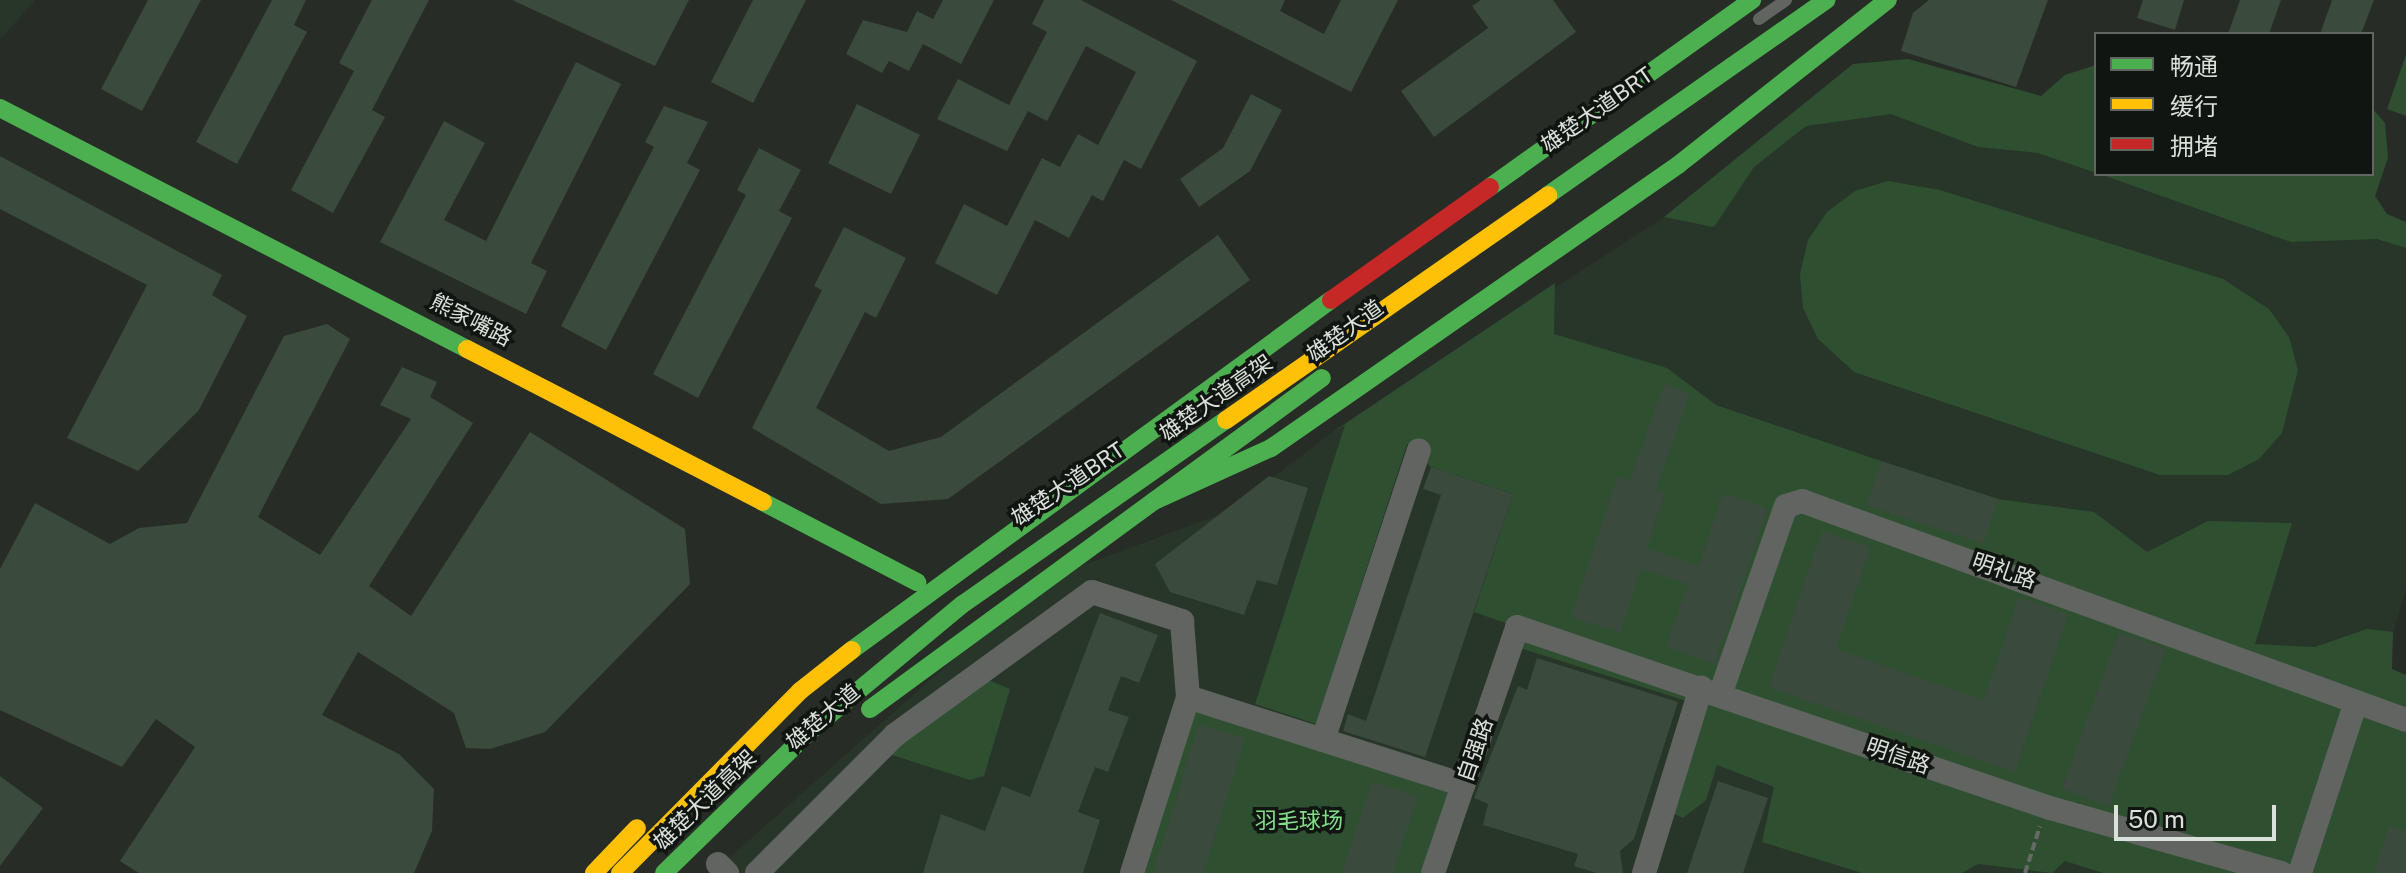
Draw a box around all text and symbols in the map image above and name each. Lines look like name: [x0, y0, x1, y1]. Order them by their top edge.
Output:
legend: [2094, 32, 2374, 176]
text: 畅通: [2170, 52, 2218, 80]
street label: 雄楚大道BRT: [1536, 62, 1658, 158]
text: 缓行: [2170, 92, 2218, 120]
text: 拥堵: [2170, 132, 2218, 160]
street label: 熊家嘴路: [426, 288, 516, 352]
street label: 雄楚大道: [1302, 294, 1388, 368]
street label: 雄楚大道高架: [1154, 349, 1278, 447]
street label: 雄楚大道BRT: [1006, 437, 1130, 531]
street label: 明礼路: [1969, 548, 2039, 594]
street label: 雄楚大道: [781, 679, 865, 755]
street label: 自强路: [1452, 715, 1498, 785]
street label: 明信路: [1863, 733, 1933, 779]
street label: 雄楚大道高架: [648, 745, 762, 855]
scale bar: [2118, 789, 2280, 839]
text: 50 m: [2128, 805, 2185, 833]
park label: 羽毛球场: [1255, 808, 1343, 834]

